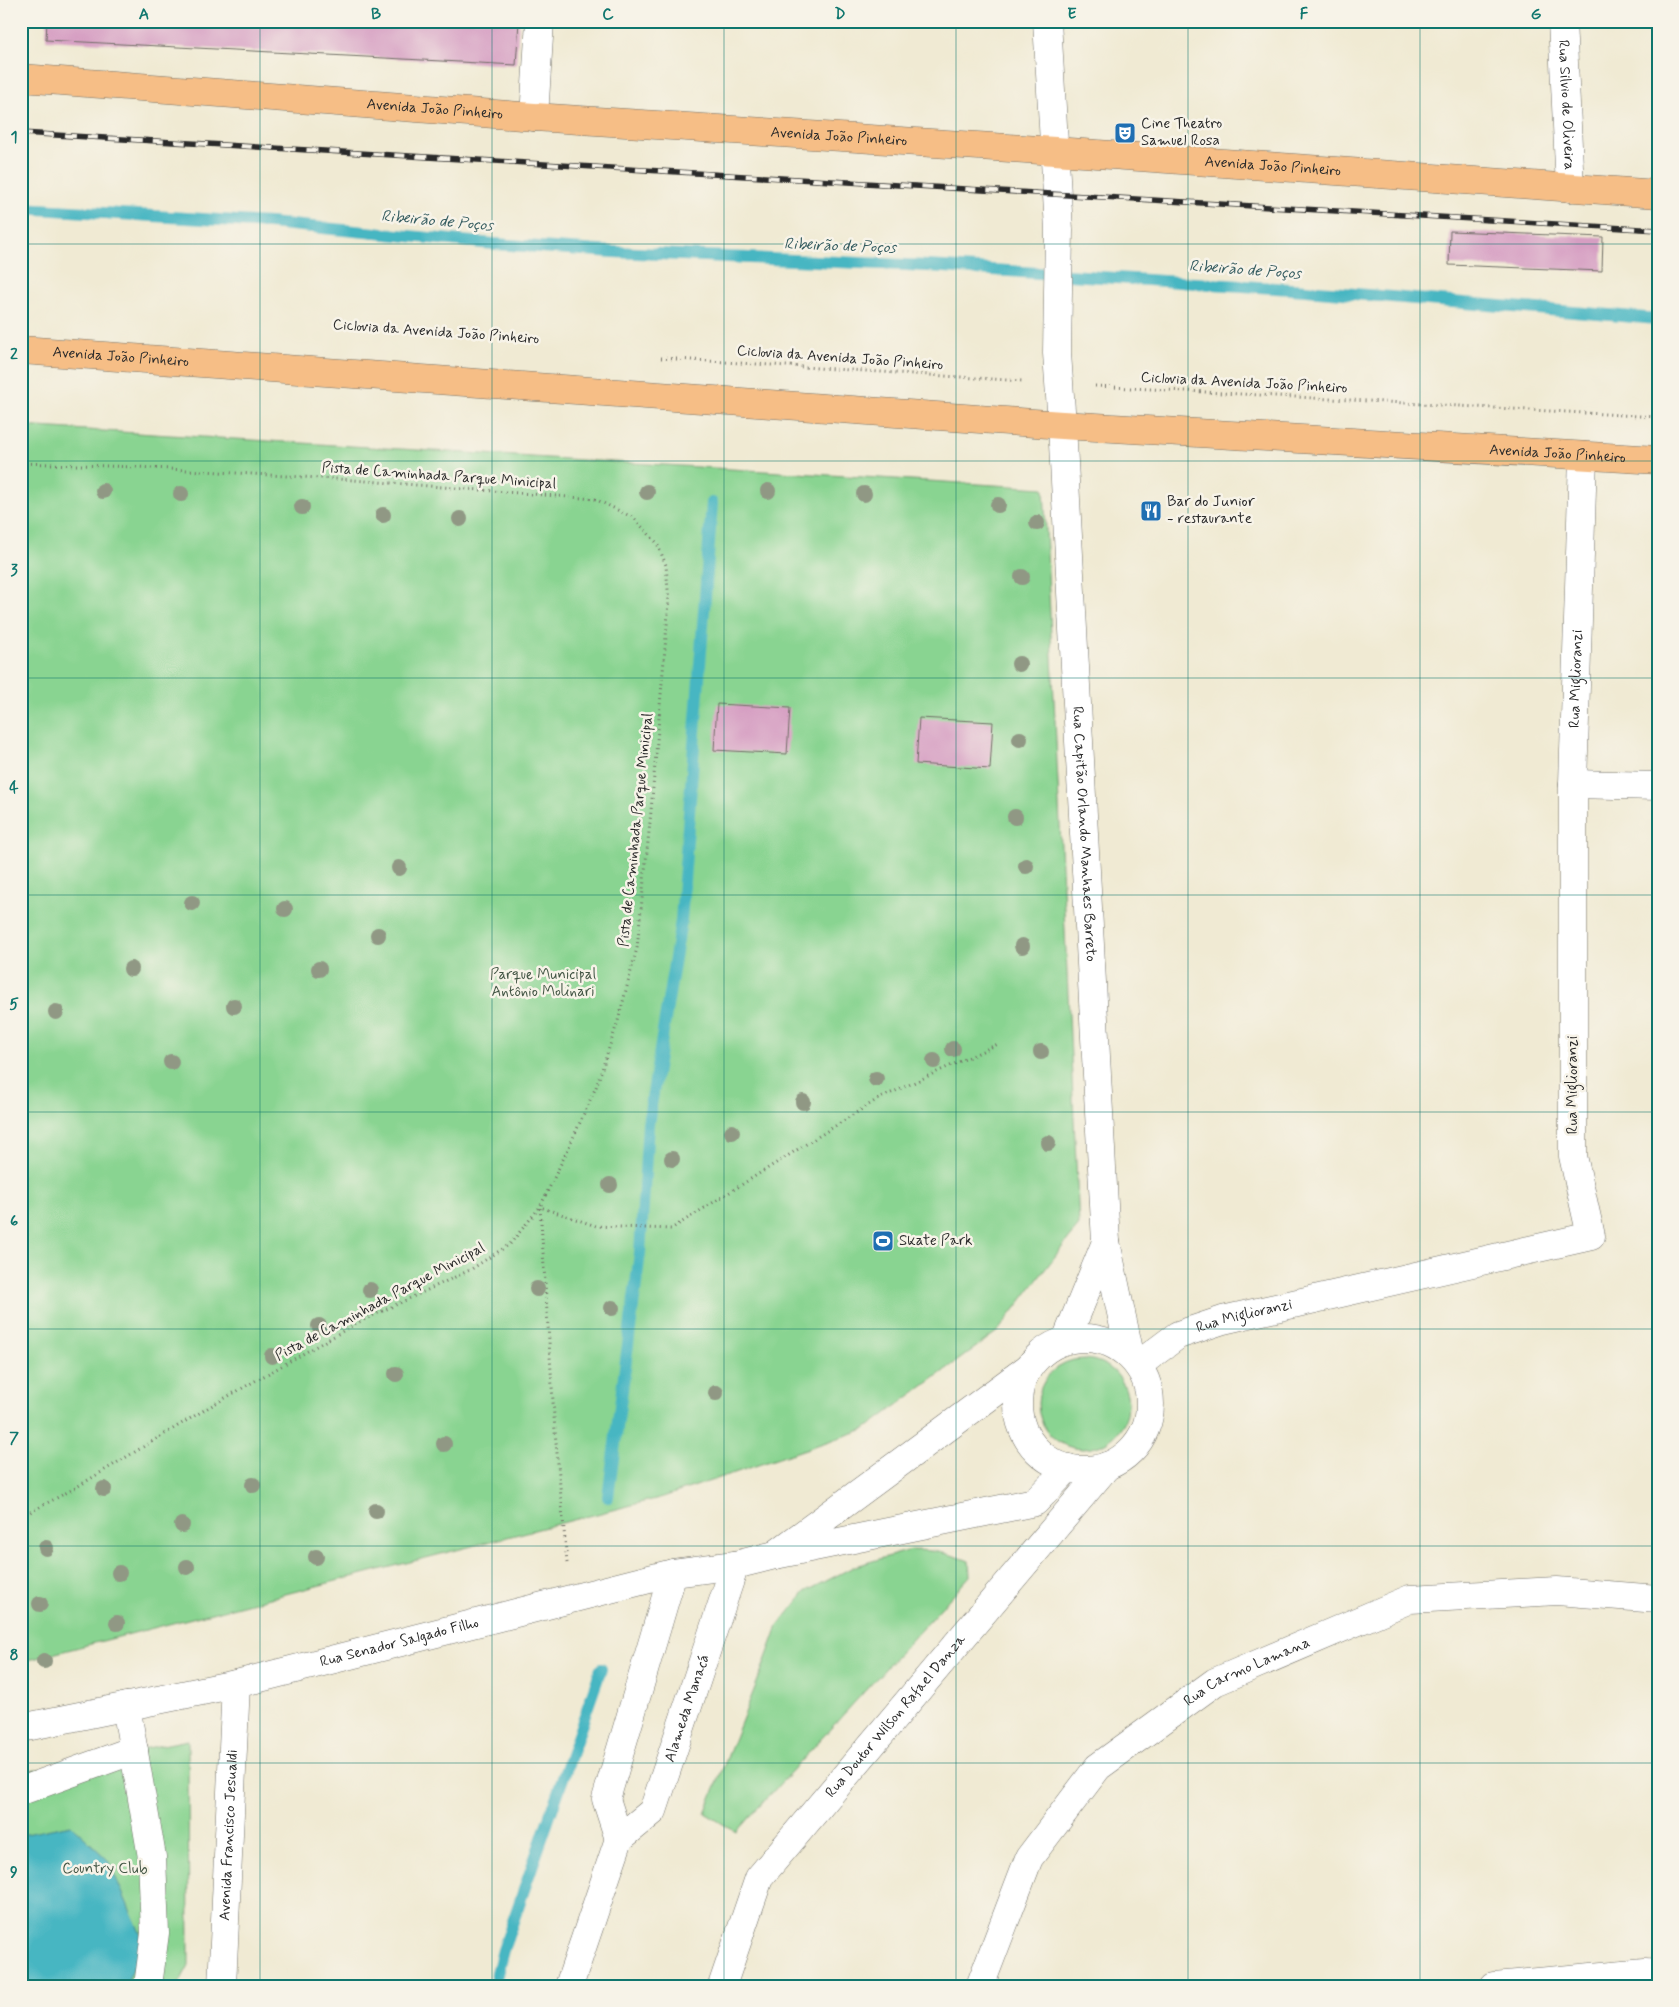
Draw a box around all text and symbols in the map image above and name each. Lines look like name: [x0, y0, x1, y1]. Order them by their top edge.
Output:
text: A: [139, 4, 149, 25]
text: B: [371, 4, 381, 25]
text: C: [602, 4, 614, 25]
text: D: [834, 4, 846, 25]
text: E: [1067, 4, 1077, 25]
text: F: [1300, 4, 1309, 25]
text: G: [1531, 4, 1542, 25]
street label: Rua Silvio de Oliveira: [1553, 39, 1579, 171]
street label: Avenida João Pinheiro: [366, 94, 504, 125]
place label: Cine Theatro Samuel Rosa: [1141, 114, 1222, 151]
theatre icon: Cine Theatro Samuel Rosa: [1113, 121, 1137, 145]
street label: Avenida João Pinheiro: [770, 122, 908, 151]
text: 1: [10, 127, 18, 148]
street label: Avenida João Pinheiro: [1204, 152, 1342, 181]
water label: Ribeirão de Poços: [380, 206, 496, 237]
water label: Ribeirão de Poços: [784, 234, 898, 259]
water label: Ribeirão de Poços: [1188, 256, 1304, 285]
street label: Ciclovia da Avenida João Pinheiro: [332, 315, 540, 349]
street label: Ciclovia da Avenida João Pinheiro: [736, 341, 944, 375]
street label: Avenida João Pinheiro: [52, 342, 190, 372]
text: 2: [10, 344, 18, 365]
street label: Ciclovia da Avenida João Pinheiro: [1140, 368, 1348, 398]
street label: Avenida João Pinheiro: [1489, 440, 1626, 468]
street label: Pista de Caminhada Parque Minicipal: [321, 458, 557, 494]
place label: Bar do Junior - restaurante: [1167, 492, 1255, 529]
restaurant icon: Bar do Junior - restaurante: [1139, 499, 1163, 523]
text: 3: [10, 560, 18, 581]
street label: Rua Miglioranzi: [1565, 629, 1588, 728]
street label: Rua Capitão Orlando Manhaes Barreto: [1067, 706, 1101, 962]
street label: Pista de Caminhada Parque Minicipal: [614, 712, 658, 948]
text: 4: [9, 777, 19, 798]
park label: Parque Municipal Antônio Molinari: [490, 965, 596, 1002]
text: 5: [9, 994, 19, 1015]
street label: Rua Miglioranzi: [1563, 1036, 1584, 1134]
text: 6: [10, 1211, 18, 1232]
sports icon: Skate Park: [871, 1229, 895, 1253]
place label: Skate Park: [899, 1231, 972, 1251]
street label: Pista de Caminhada Parque Minicipal: [272, 1238, 489, 1366]
street label: Rua Miglioranzi: [1194, 1295, 1294, 1338]
text: 7: [9, 1428, 19, 1449]
street label: Rua Senador Salgado Filho: [318, 1613, 481, 1672]
street label: Rua Doutor Wilson Rafael Danza: [821, 1630, 971, 1802]
street label: Rua Carmo Lamana: [1180, 1633, 1314, 1711]
text: 8: [9, 1645, 19, 1666]
street label: Alameda Manacá: [660, 1652, 714, 1765]
street label: Avenida Francisco Jesualdi: [215, 1749, 243, 1921]
park label: Country Club: [62, 1859, 148, 1879]
text: 9: [10, 1862, 18, 1883]

